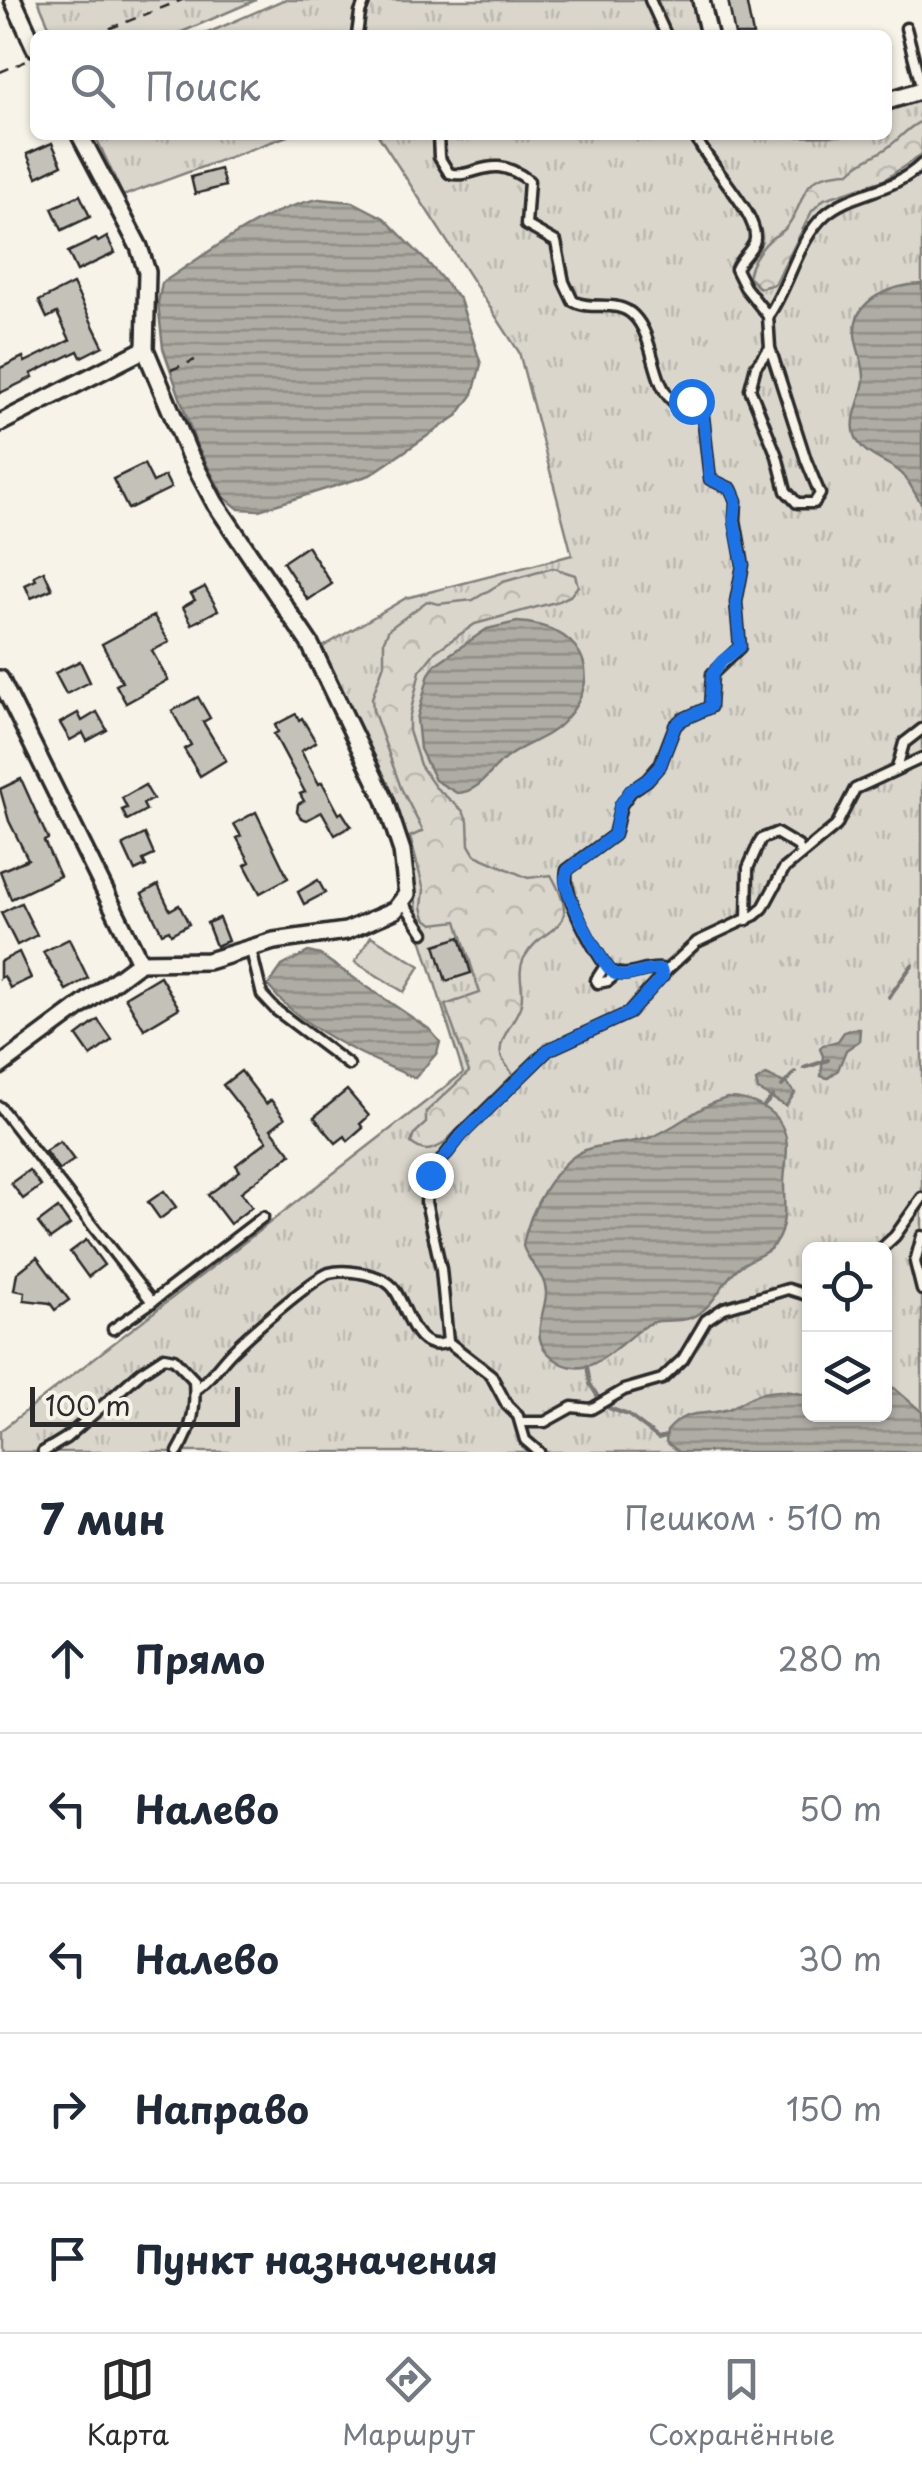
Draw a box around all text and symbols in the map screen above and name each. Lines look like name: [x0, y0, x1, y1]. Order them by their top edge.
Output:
search box: [30, 30, 892, 140]
text: Поиск: [145, 57, 260, 114]
icon: search: [65, 58, 120, 113]
route start: [669, 379, 715, 425]
route end: [408, 1153, 454, 1199]
map controls: [802, 1242, 892, 1422]
button: locate: [802, 1242, 892, 1332]
button: layers: [802, 1332, 892, 1422]
scale bar: [30, 1382, 240, 1426]
text: 100 m: [45, 1383, 131, 1426]
text: 7 мин: [40, 1486, 166, 1549]
text: Пешком · 510 m: [624, 1493, 882, 1541]
text: Прямо: [135, 1630, 265, 1687]
icon: ahead: [40, 1631, 95, 1686]
text: 280 m: [778, 1634, 882, 1682]
text: Налево: [135, 1780, 279, 1837]
icon: left: [40, 1781, 95, 1836]
text: 50 m: [799, 1784, 882, 1832]
text: Налево: [135, 1930, 279, 1987]
icon: left: [40, 1931, 95, 1986]
text: 30 m: [798, 1934, 882, 1982]
text: Направо: [135, 2080, 309, 2137]
icon: right: [40, 2081, 95, 2136]
text: 150 m: [786, 2084, 882, 2132]
text: Пункт назначения: [135, 2230, 498, 2287]
icon: arrive: [40, 2231, 95, 2286]
tab: Карта: [87, 2352, 169, 2455]
tab: Маршрут: [342, 2352, 475, 2455]
tab: Сохранённые: [648, 2352, 835, 2455]

